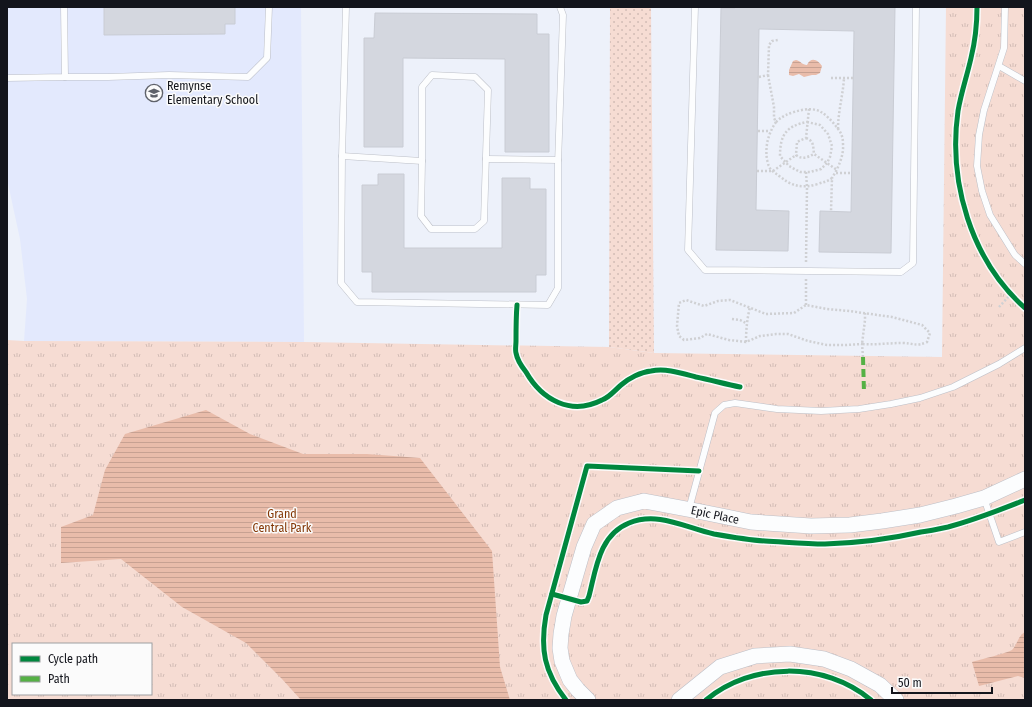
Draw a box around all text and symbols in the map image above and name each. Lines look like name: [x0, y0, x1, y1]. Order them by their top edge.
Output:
place label: Remynse Elementary School: [167, 79, 258, 107]
school or university icon: Remynse Elementary School: [144, 83, 164, 103]
street label: Epic Place: [690, 503, 740, 527]
park label: Grand Central Park: [253, 507, 312, 535]
legend: [12, 643, 152, 695]
text: Cycle path: [48, 652, 98, 666]
scale bar: [892, 669, 992, 695]
text: Path: [48, 672, 70, 686]
text: 50 m: [898, 676, 922, 690]

